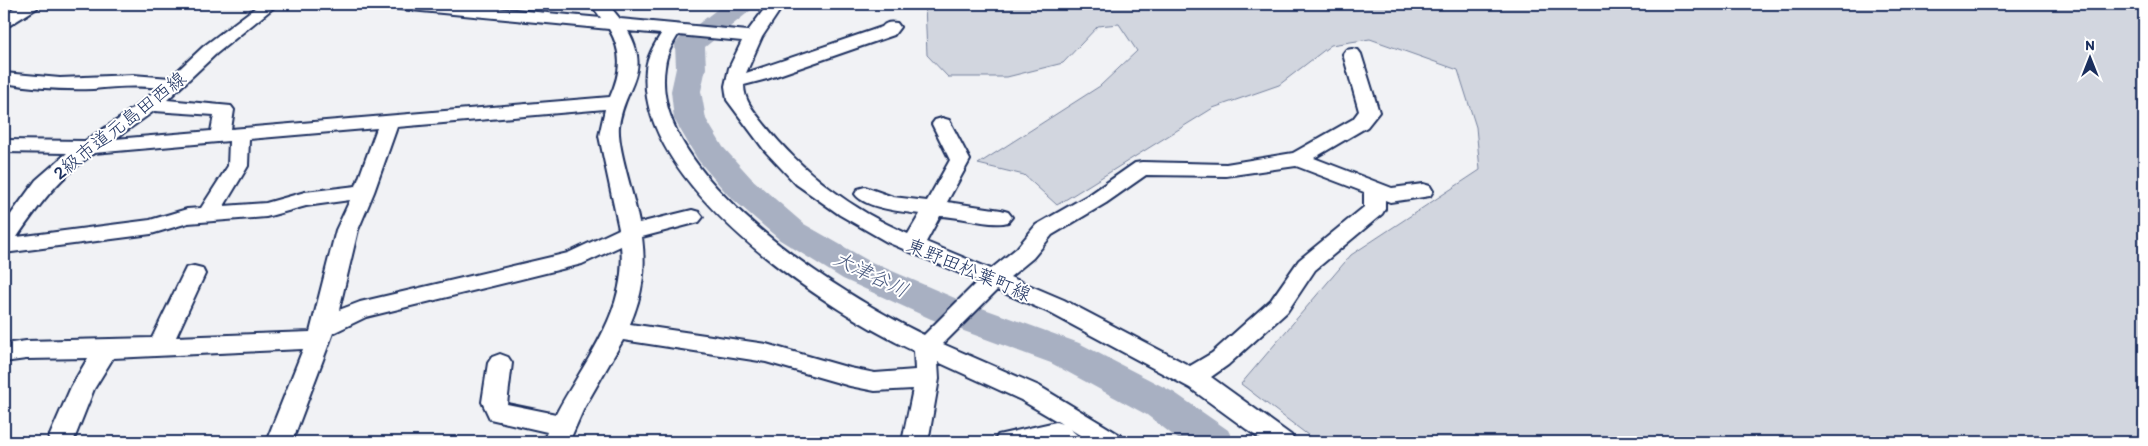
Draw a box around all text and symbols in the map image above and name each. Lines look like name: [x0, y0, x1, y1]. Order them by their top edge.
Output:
north arrow: [2066, 32, 2116, 82]
text: N: [2085, 37, 2095, 54]
street label: 2級市道元島田西線: [48, 66, 190, 184]
street label: 東野田松葉町線: [903, 233, 1035, 306]
water label: 大津谷川: [830, 246, 912, 302]

